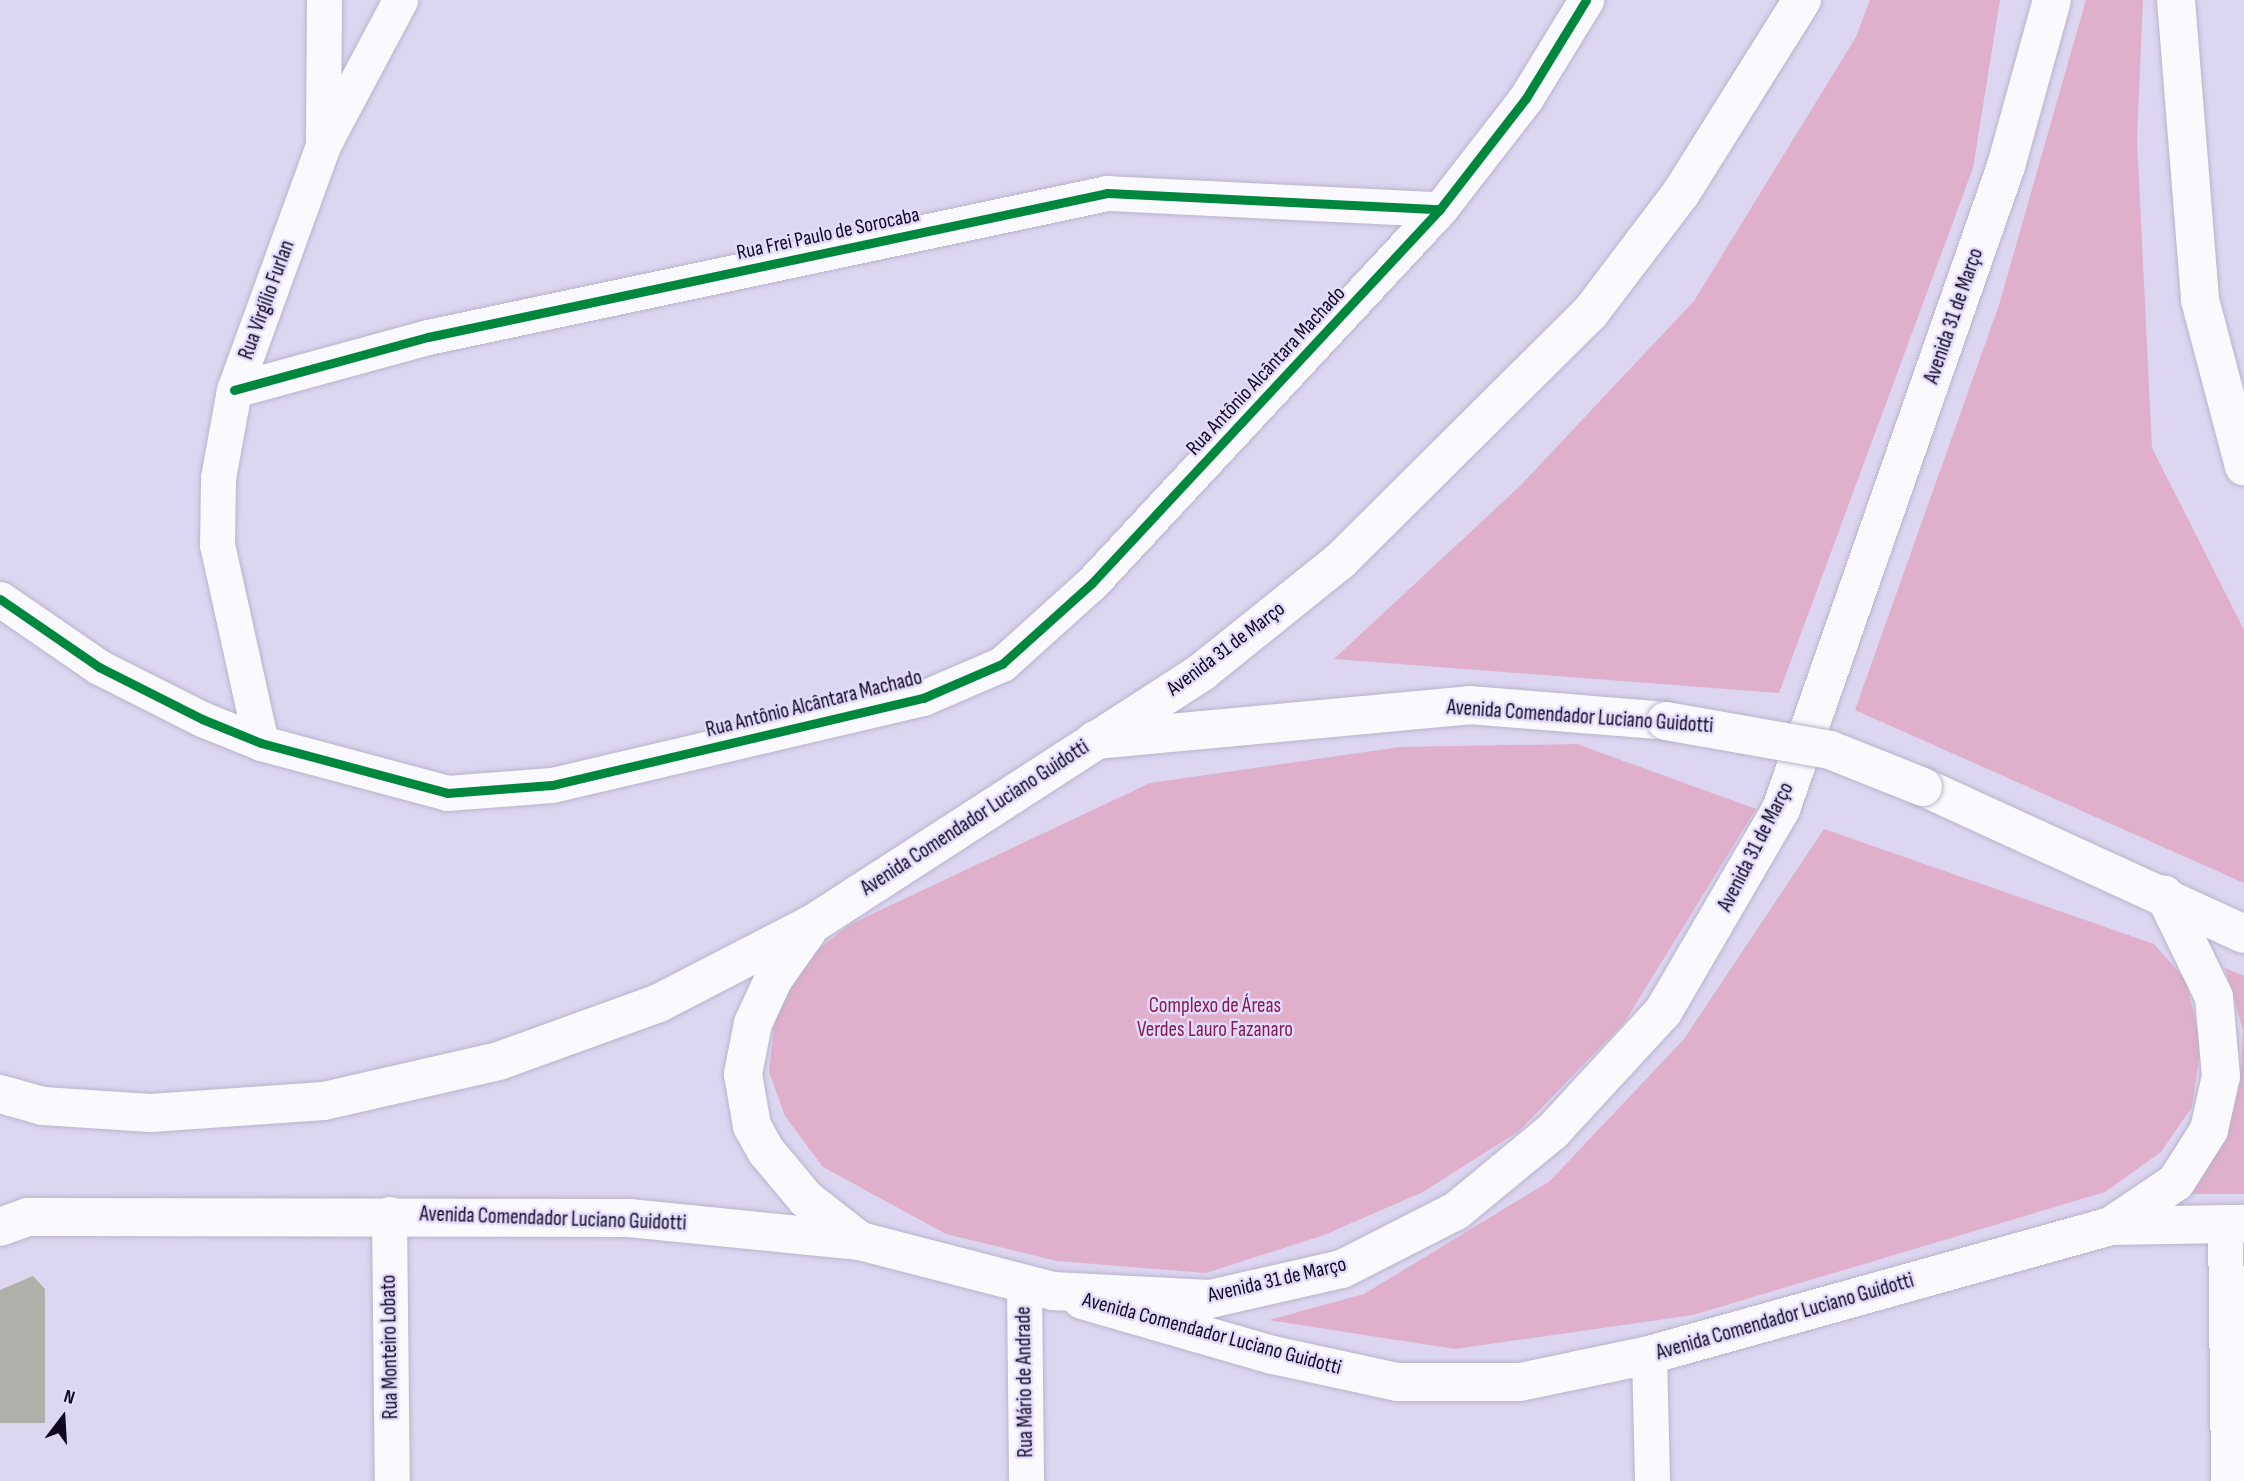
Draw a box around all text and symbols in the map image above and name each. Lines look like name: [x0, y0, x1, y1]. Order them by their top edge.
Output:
street label: Rua Frei Paulo de Sorocaba: [734, 202, 922, 266]
street label: Rua Virgílio Furlan: [234, 237, 300, 363]
street label: Avenida 31 de Março: [1919, 245, 1989, 387]
street label: Rua Antônio Alcântara Machado: [1181, 281, 1351, 461]
street label: Avenida 31 de Março: [1162, 596, 1290, 702]
street label: Rua Antônio Alcântara Machado: [703, 665, 925, 743]
street label: Avenida Comendador Luciano Guidotti: [1446, 695, 1714, 739]
street label: Avenida Comendador Luciano Guidotti: [856, 735, 1094, 901]
street label: Avenida 31 de Março: [1713, 778, 1799, 916]
park label: Complexo de Áreas Verdes Lauro Fazanaro: [1137, 993, 1293, 1043]
street label: Avenida Comendador Luciano Guidotti: [419, 1202, 687, 1236]
street label: Avenida 31 de Março: [1205, 1252, 1349, 1308]
street label: Avenida Comendador Luciano Guidotti: [1653, 1268, 1917, 1366]
street label: Rua Monteiro Lobato: [376, 1275, 404, 1419]
street label: Avenida Comendador Luciano Guidotti: [1080, 1287, 1344, 1381]
street label: Rua Mário de Andrade: [1011, 1306, 1039, 1458]
north arrow: [28, 1383, 98, 1453]
text: N: [61, 1385, 78, 1410]

